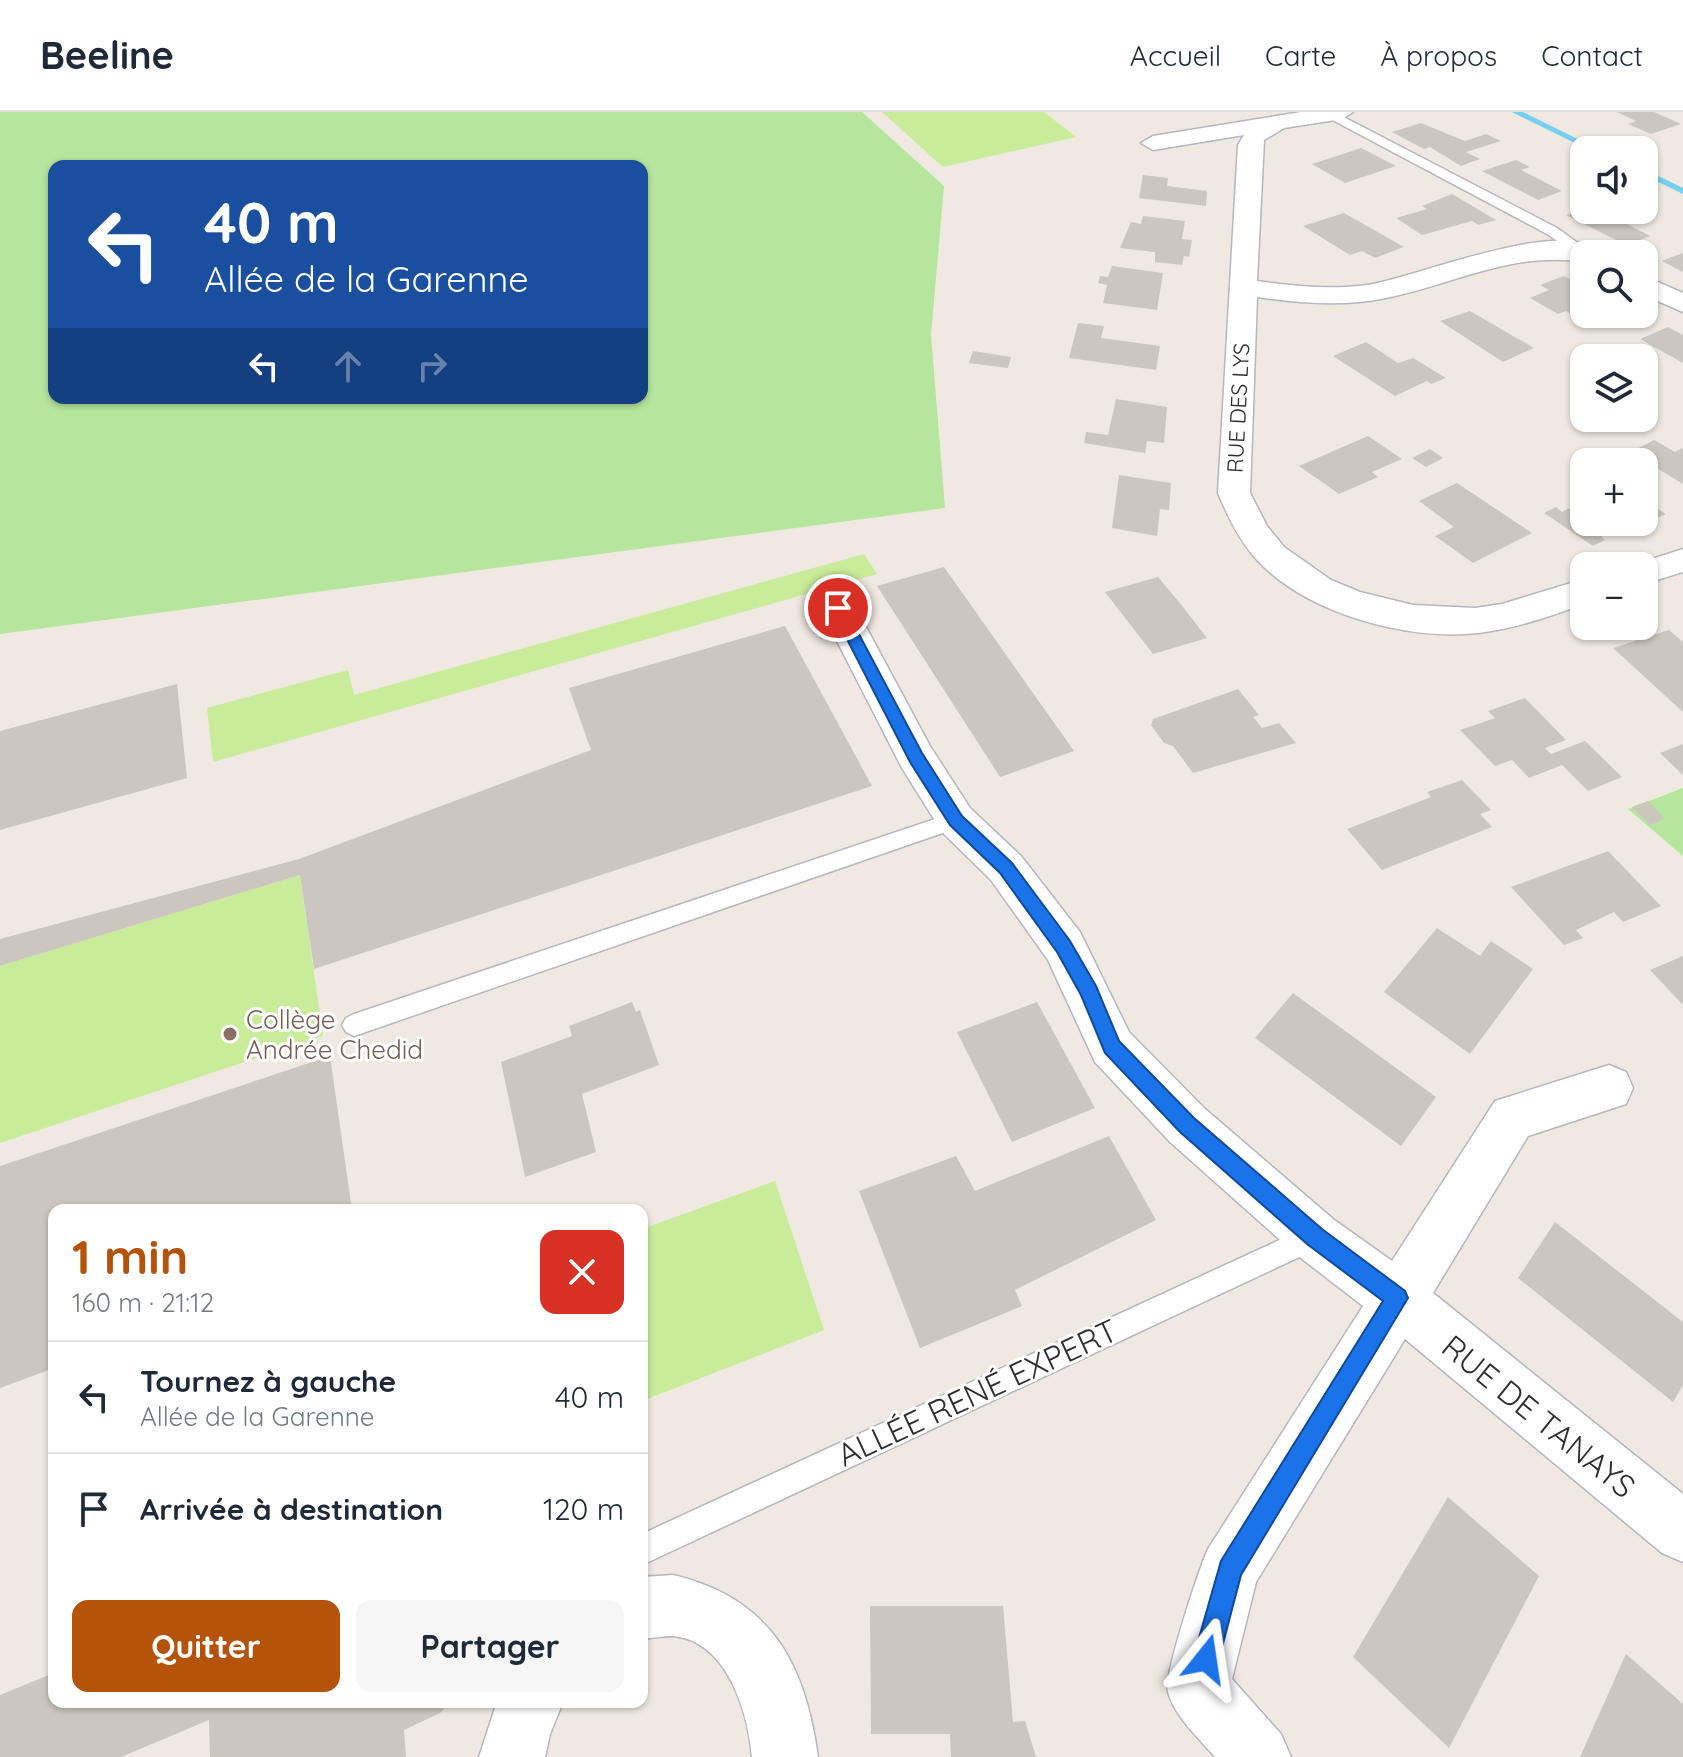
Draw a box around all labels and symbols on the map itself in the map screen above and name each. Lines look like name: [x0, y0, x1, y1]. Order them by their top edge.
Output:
street label: RUE DES LYS: [1221, 342, 1255, 474]
pin: [804, 574, 872, 642]
place label: Collège Andrée Chedid: [246, 1003, 423, 1066]
marker: Collège Andrée Chedid: [221, 1025, 239, 1043]
street label: ALLÉE RENÉ EXPERT: [830, 1309, 1124, 1475]
street label: RUE DE TANAYS: [1434, 1326, 1644, 1506]
position arrow: [1164, 1617, 1248, 1701]

